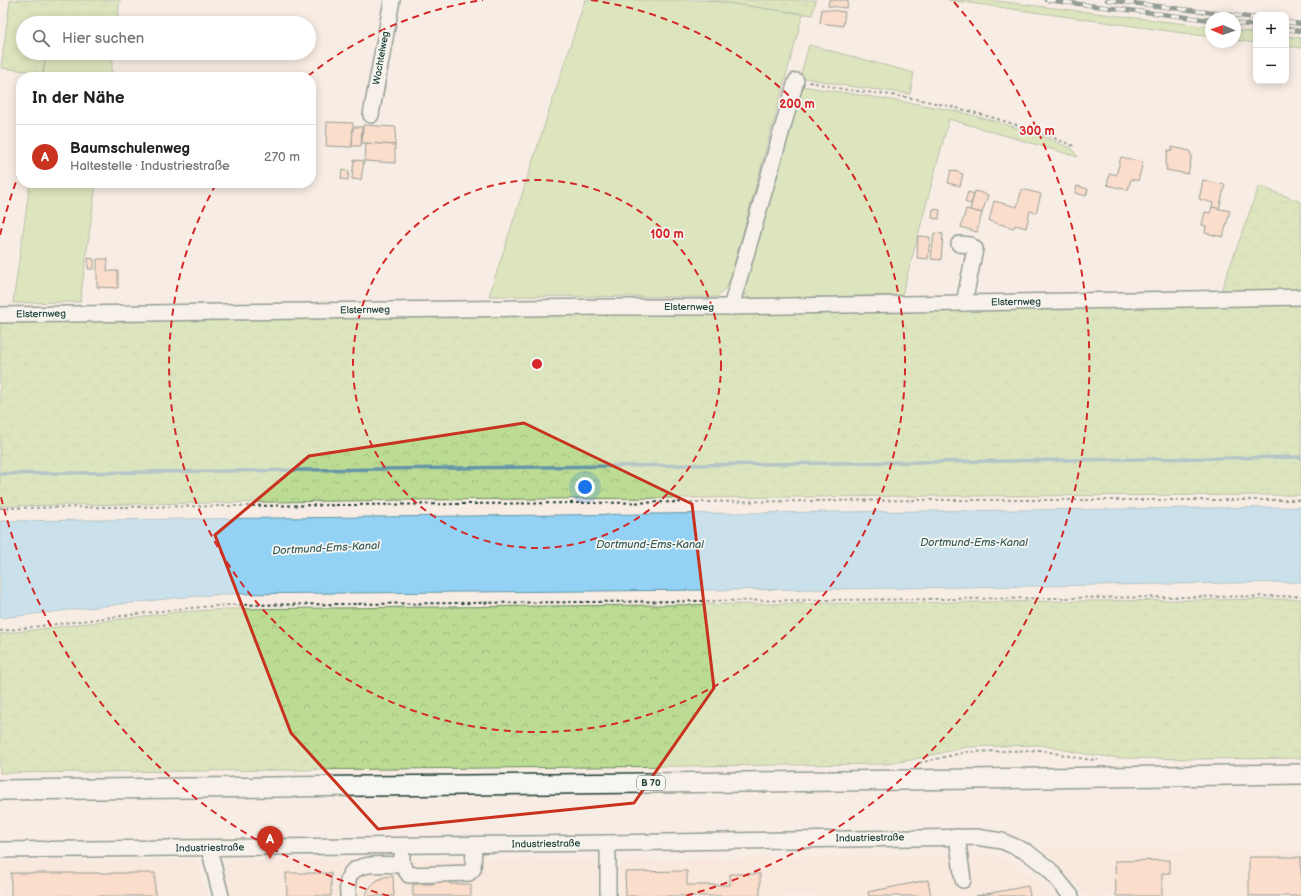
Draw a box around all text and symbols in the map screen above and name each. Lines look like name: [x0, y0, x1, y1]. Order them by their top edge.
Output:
north arrow: [1205, 12, 1241, 48]
map controls: [1253, 12, 1289, 84]
button: +: [1253, 12, 1289, 48]
search box: [16, 16, 316, 60]
icon: search: [30, 27, 52, 49]
text: Hier suchen: [62, 29, 144, 48]
street label: Wachtelweg: [370, 30, 392, 86]
button: −: [1253, 48, 1289, 84]
text: In der Nähe: [32, 88, 125, 108]
text: 200 m: [779, 97, 815, 112]
text: 300 m: [1019, 124, 1055, 139]
text: Baumschulenweg: [70, 139, 190, 158]
text: A: [41, 149, 49, 165]
text: 270 m: [264, 149, 300, 165]
text: Haltestelle · Industriestraße: [70, 158, 230, 174]
text: 100 m: [650, 227, 684, 242]
street label: Elsternweg: [991, 296, 1041, 308]
street label: Elsternweg: [664, 301, 714, 313]
street label: Elsternweg: [340, 304, 390, 316]
street label: Elsternweg: [16, 308, 66, 320]
centre of rings: [530, 357, 544, 371]
your location: [575, 477, 595, 497]
water label: Dortmund-Ems-Kanal: [920, 536, 1028, 549]
water label: Dortmund-Ems-Kanal: [596, 538, 704, 551]
water label: Dortmund-Ems-Kanal: [272, 539, 381, 557]
road number: B 70: [637, 776, 665, 790]
pin: A: [257, 826, 283, 859]
street label: Industriestraße: [836, 831, 904, 845]
street label: Industriestraße: [512, 837, 580, 851]
street label: Industriestraße: [176, 841, 244, 855]

